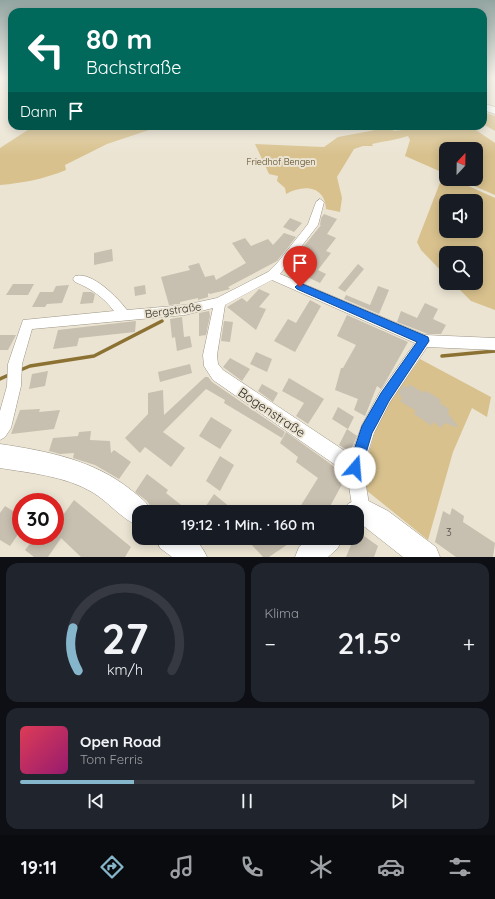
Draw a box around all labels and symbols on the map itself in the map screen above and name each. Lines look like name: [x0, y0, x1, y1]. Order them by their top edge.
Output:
north arrow: [439, 142, 483, 186]
park label: Friedhof Bengen: [246, 156, 316, 167]
pin: [283, 246, 317, 287]
street label: Bergstraße: [144, 299, 202, 321]
street label: Bogenstraße: [235, 384, 309, 440]
position arrow: [334, 447, 376, 489]
speed limit sign: 30: [12, 493, 64, 545]
house number: 3: [446, 525, 452, 539]

